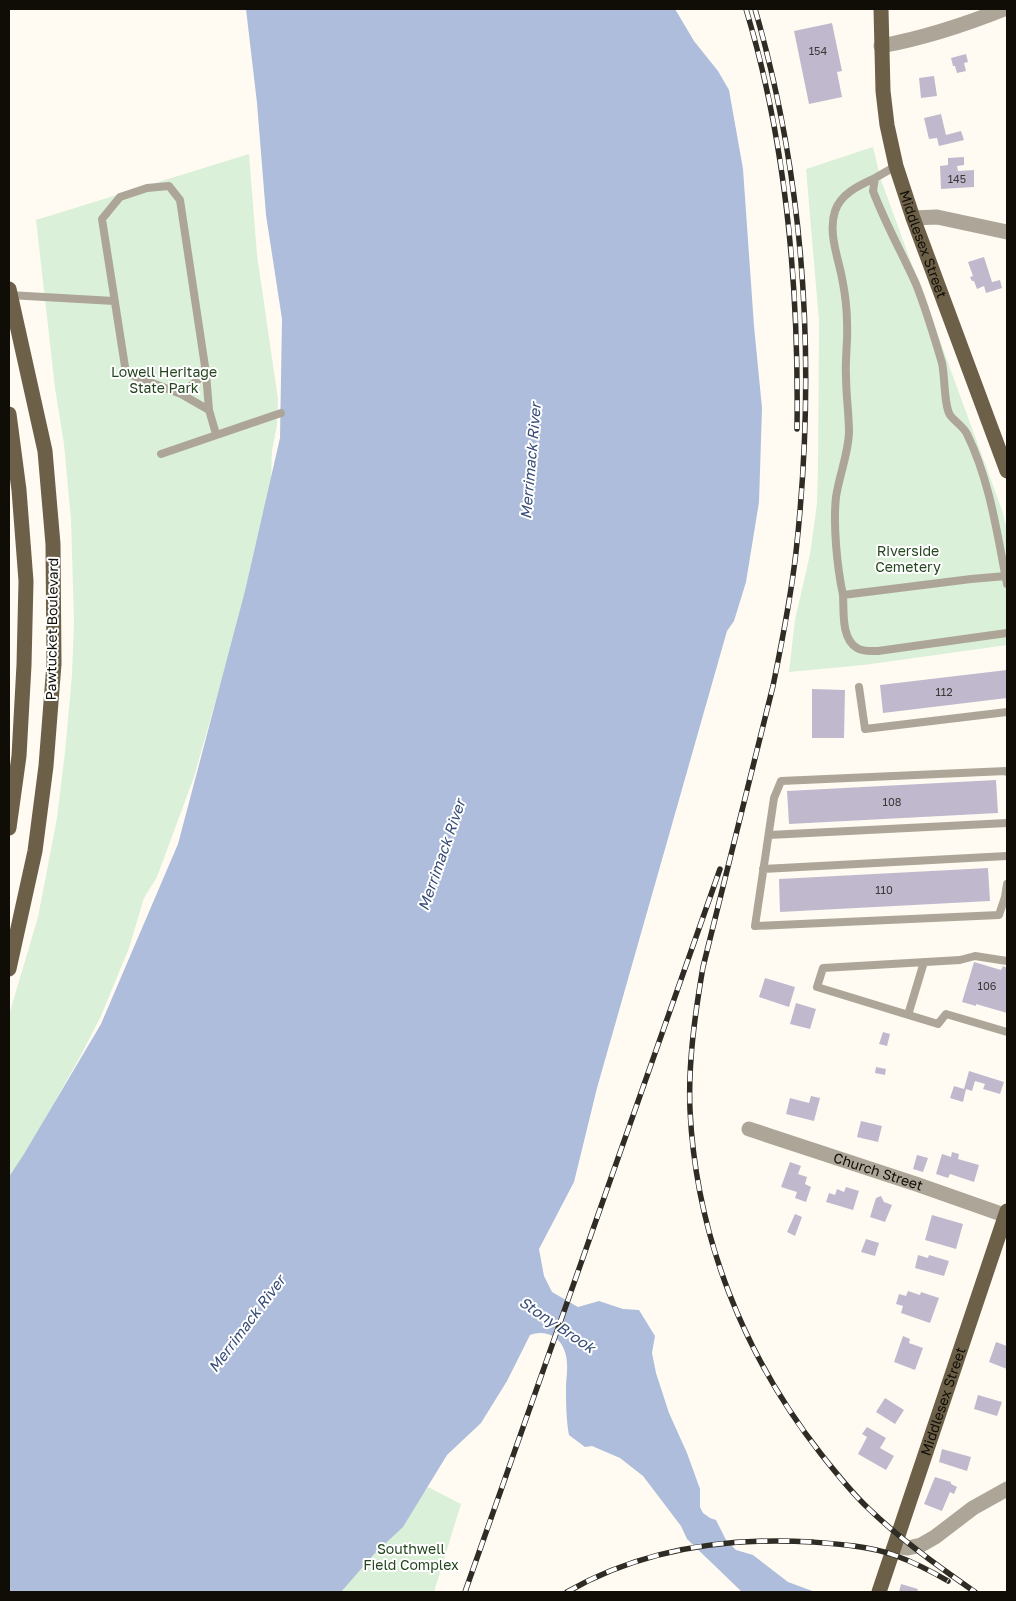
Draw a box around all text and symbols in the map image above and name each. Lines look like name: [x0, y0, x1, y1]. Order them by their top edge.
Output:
house number: 154: [809, 44, 827, 57]
house number: 145: [948, 172, 966, 185]
street label: Middlesex Street: [896, 188, 951, 300]
park label: Lowell Heritage State Park: [111, 363, 217, 396]
water label: Merrimack River: [516, 400, 544, 520]
park label: Riverside Cemetery: [875, 542, 941, 575]
street label: Pawtucket Boulevard: [42, 558, 61, 700]
house number: 112: [935, 685, 953, 698]
water label: Merrimack River: [414, 795, 469, 913]
house number: 108: [883, 795, 902, 808]
house number: 110: [875, 883, 893, 896]
house number: 106: [978, 979, 997, 992]
street label: Church Street: [831, 1148, 925, 1194]
water label: Merrimack River: [204, 1270, 290, 1375]
water label: Stony Brook: [516, 1292, 600, 1358]
street label: Middlesex Street: [916, 1345, 969, 1458]
park label: Southwell Field Complex: [363, 1540, 459, 1573]

